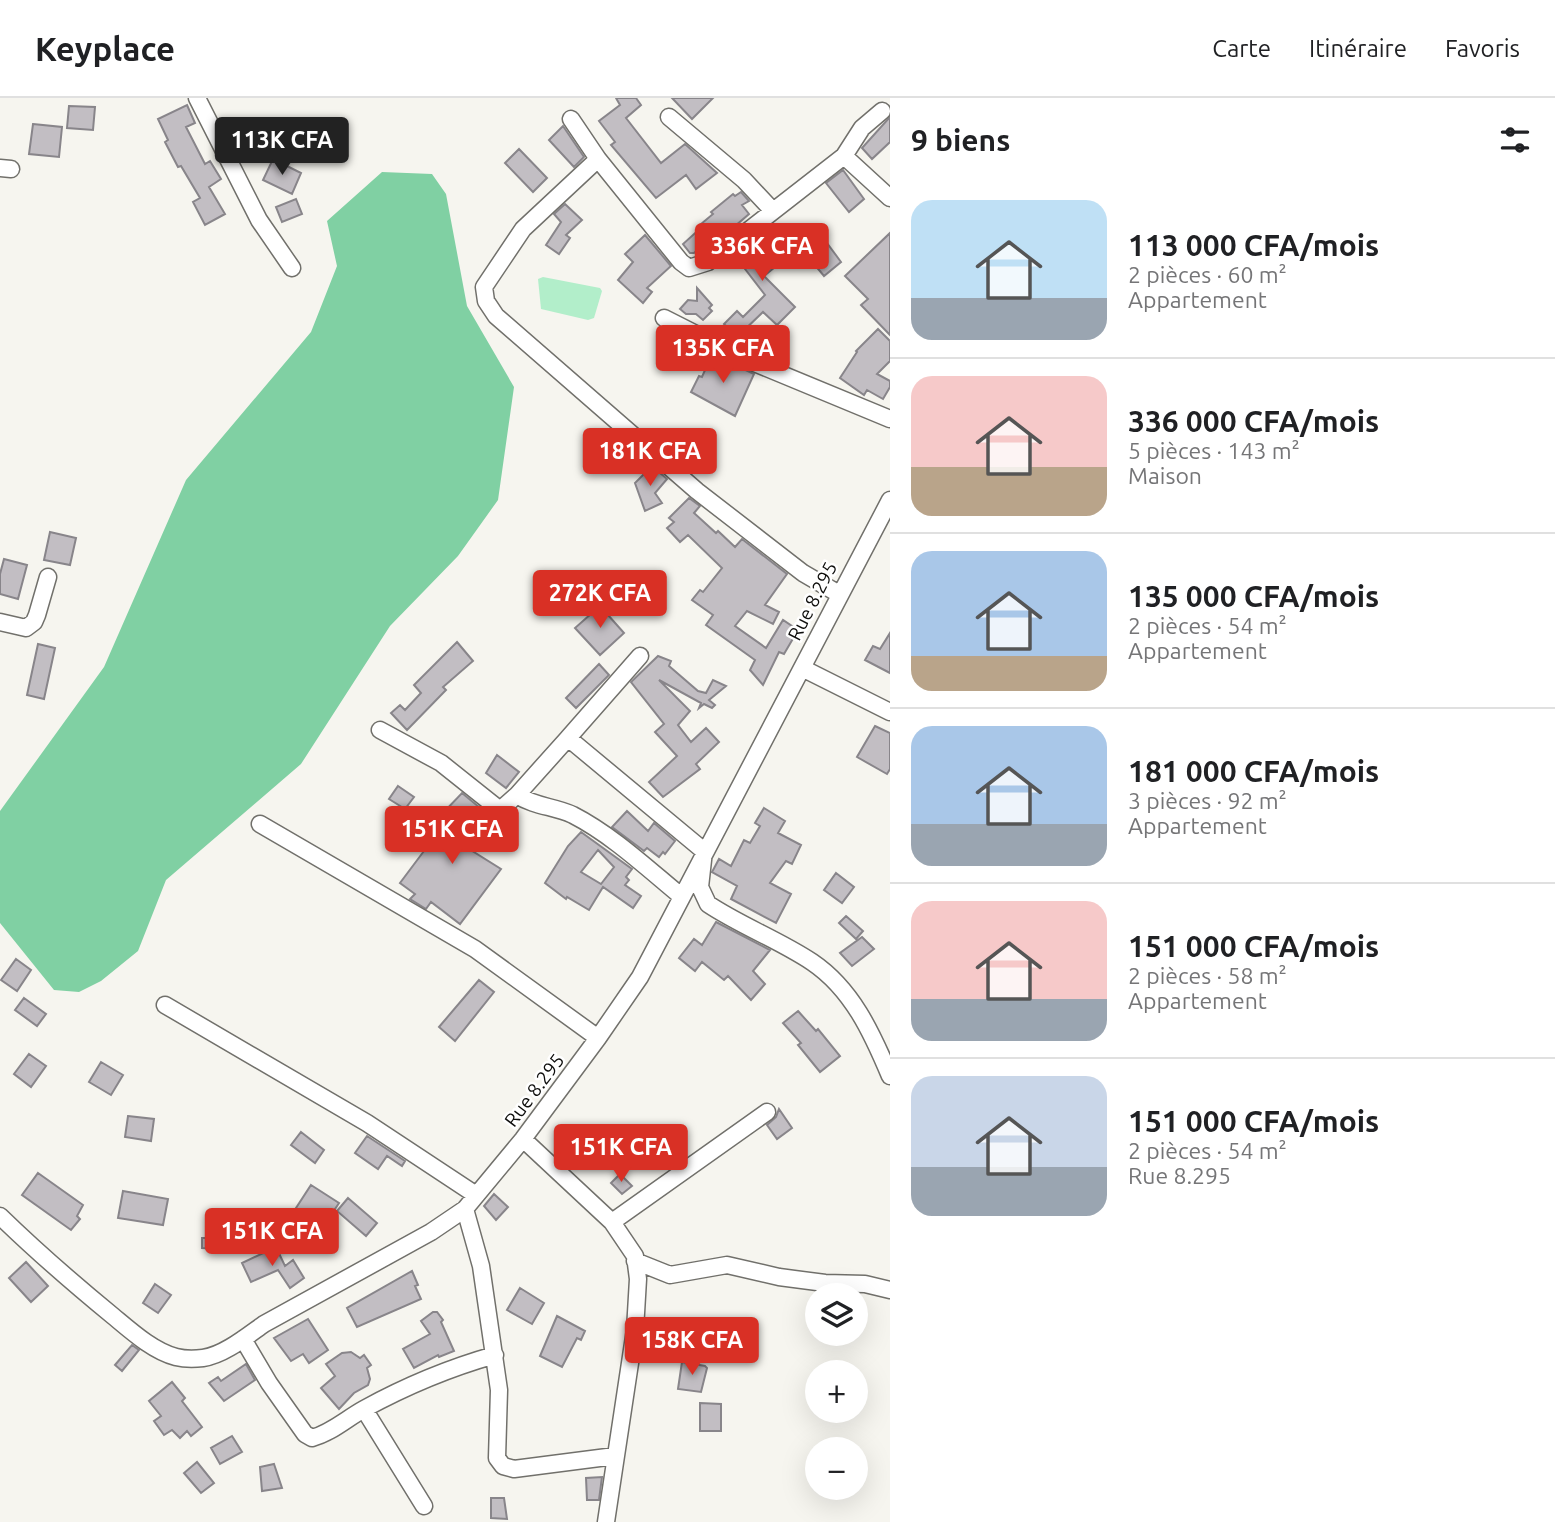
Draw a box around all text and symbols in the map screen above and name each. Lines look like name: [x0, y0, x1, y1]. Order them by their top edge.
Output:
text: Keyplace: [35, 30, 175, 67]
text: Carte: [1212, 35, 1271, 62]
text: Itinéraire: [1309, 35, 1407, 62]
text: Favoris: [1445, 35, 1520, 62]
pin: 113K CFA: [210, 118, 354, 177]
icon: filters: [1496, 121, 1534, 159]
text: 9 biens: [911, 123, 1010, 157]
text: 113K CFA: [231, 127, 333, 152]
pin: 336K CFA: [690, 223, 834, 283]
icon: home: [967, 228, 1051, 312]
text: 113 000 CFA/mois: [1128, 228, 1379, 262]
text: 336K CFA: [711, 233, 813, 258]
text: 2 pièces · 60 m²: [1128, 262, 1287, 287]
text: Appartement: [1128, 287, 1267, 312]
pin: 135K CFA: [651, 326, 795, 385]
text: 135K CFA: [672, 335, 774, 360]
icon: home: [967, 404, 1051, 488]
text: 336 000 CFA/mois: [1128, 404, 1379, 438]
pin: 181K CFA: [578, 428, 722, 488]
text: 181K CFA: [599, 438, 701, 463]
text: 5 pièces · 143 m²: [1128, 438, 1300, 463]
text: Maison: [1128, 463, 1202, 488]
street label: Rue 8.295: [783, 558, 841, 644]
pin: 272K CFA: [528, 570, 672, 630]
icon: home: [967, 579, 1051, 663]
text: 135 000 CFA/mois: [1128, 579, 1379, 613]
text: 272K CFA: [549, 580, 651, 605]
text: 2 pièces · 54 m²: [1128, 613, 1287, 638]
text: Appartement: [1128, 638, 1267, 663]
icon: home: [967, 754, 1051, 838]
text: 181 000 CFA/mois: [1128, 754, 1379, 788]
text: 3 pièces · 92 m²: [1128, 788, 1287, 813]
pin: 151K CFA: [380, 806, 524, 866]
text: Appartement: [1128, 813, 1267, 838]
text: 151K CFA: [401, 816, 503, 841]
icon: home: [967, 929, 1051, 1013]
text: 151 000 CFA/mois: [1128, 929, 1379, 963]
text: 2 pièces · 58 m²: [1128, 963, 1287, 988]
text: Appartement: [1128, 988, 1267, 1013]
street label: Rue 8.295: [500, 1049, 568, 1131]
icon: home: [967, 1104, 1051, 1188]
text: 151 000 CFA/mois: [1128, 1104, 1379, 1138]
pin: 151K CFA: [549, 1124, 693, 1184]
text: 151K CFA: [570, 1134, 672, 1159]
text: 2 pièces · 54 m²: [1128, 1138, 1287, 1163]
text: Rue 8.295: [1128, 1163, 1231, 1188]
pin: 151K CFA: [200, 1208, 344, 1268]
text: 151K CFA: [221, 1218, 323, 1243]
map controls: [805, 1283, 868, 1500]
button: layers: [805, 1283, 868, 1346]
pin: 158K CFA: [620, 1318, 764, 1377]
text: 158K CFA: [641, 1327, 743, 1352]
button: +: [805, 1360, 868, 1423]
button: −: [805, 1437, 868, 1500]

